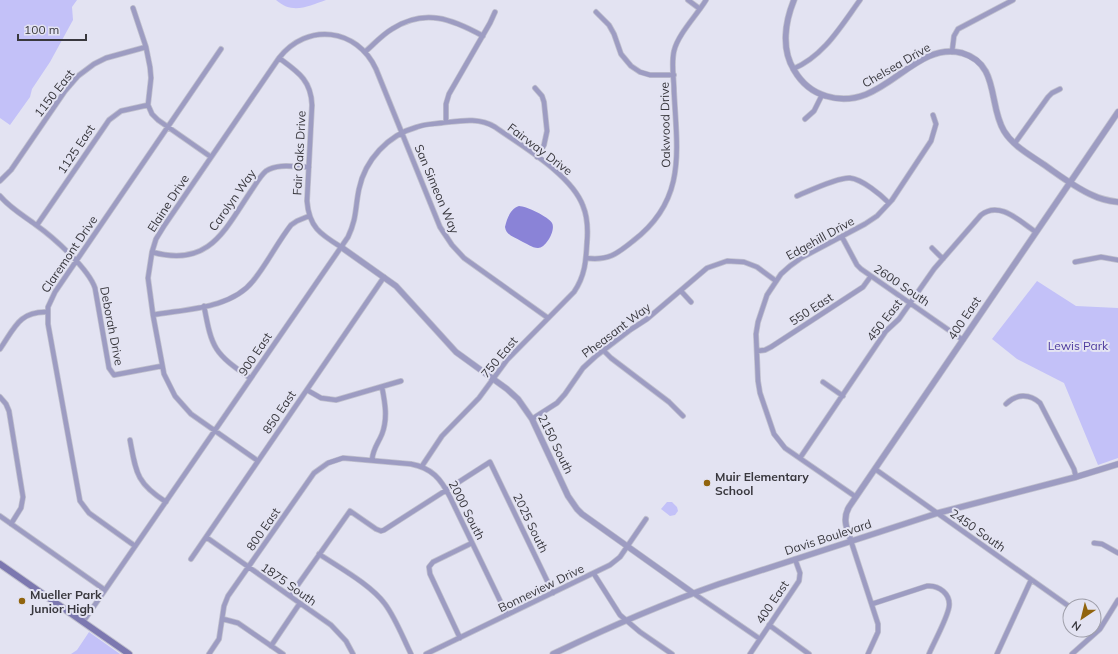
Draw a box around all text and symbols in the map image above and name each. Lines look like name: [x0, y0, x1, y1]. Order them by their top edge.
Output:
scale bar: [18, 16, 86, 42]
text: 100 m: [24, 22, 59, 37]
street label: Chelsea Drive: [859, 39, 933, 91]
street label: 1150 East: [31, 66, 77, 120]
street label: Oakwood Drive: [657, 82, 673, 168]
street label: Fair Oaks Drive: [289, 110, 309, 196]
street label: Fairway Drive: [505, 120, 575, 178]
street label: 1125 East: [54, 122, 98, 176]
street label: San Simeon Way: [411, 142, 463, 236]
street label: Carolyn Way: [205, 166, 259, 234]
street label: Elaine Drive: [144, 171, 192, 235]
street label: Claremont Drive: [38, 213, 100, 295]
street label: Edgehill Drive: [783, 213, 857, 263]
street label: 2600 South: [871, 261, 933, 309]
street label: Deborah Drive: [97, 285, 127, 367]
street label: 550 East: [786, 289, 836, 329]
street label: 400 East: [944, 293, 984, 343]
street label: 450 East: [863, 296, 905, 344]
street label: Pheasant Way: [579, 299, 654, 361]
street label: 900 East: [235, 329, 275, 379]
street label: 750 East: [478, 333, 520, 381]
park label: Lewis Park: [1048, 338, 1109, 353]
street label: 850 East: [259, 387, 299, 437]
street label: 2150 South: [535, 412, 577, 476]
place label: Muir Elementary School: [715, 469, 809, 498]
street label: 2000 South: [446, 478, 488, 542]
marker: Muir Elementary School: [702, 478, 712, 488]
street label: 2025 South: [510, 491, 552, 555]
street label: 800 East: [243, 505, 283, 553]
street label: 2450 South: [947, 505, 1009, 555]
street label: Davis Boulevard: [783, 516, 873, 558]
street label: 1875 South: [258, 559, 320, 609]
street label: Bonneview Drive: [496, 561, 586, 615]
street label: 400 East: [752, 577, 792, 627]
place label: Mueller Park Junior High: [30, 587, 102, 616]
marker: Mueller Park Junior High: [17, 596, 27, 606]
north arrow: [1062, 598, 1102, 638]
text: N: [1069, 618, 1084, 634]

